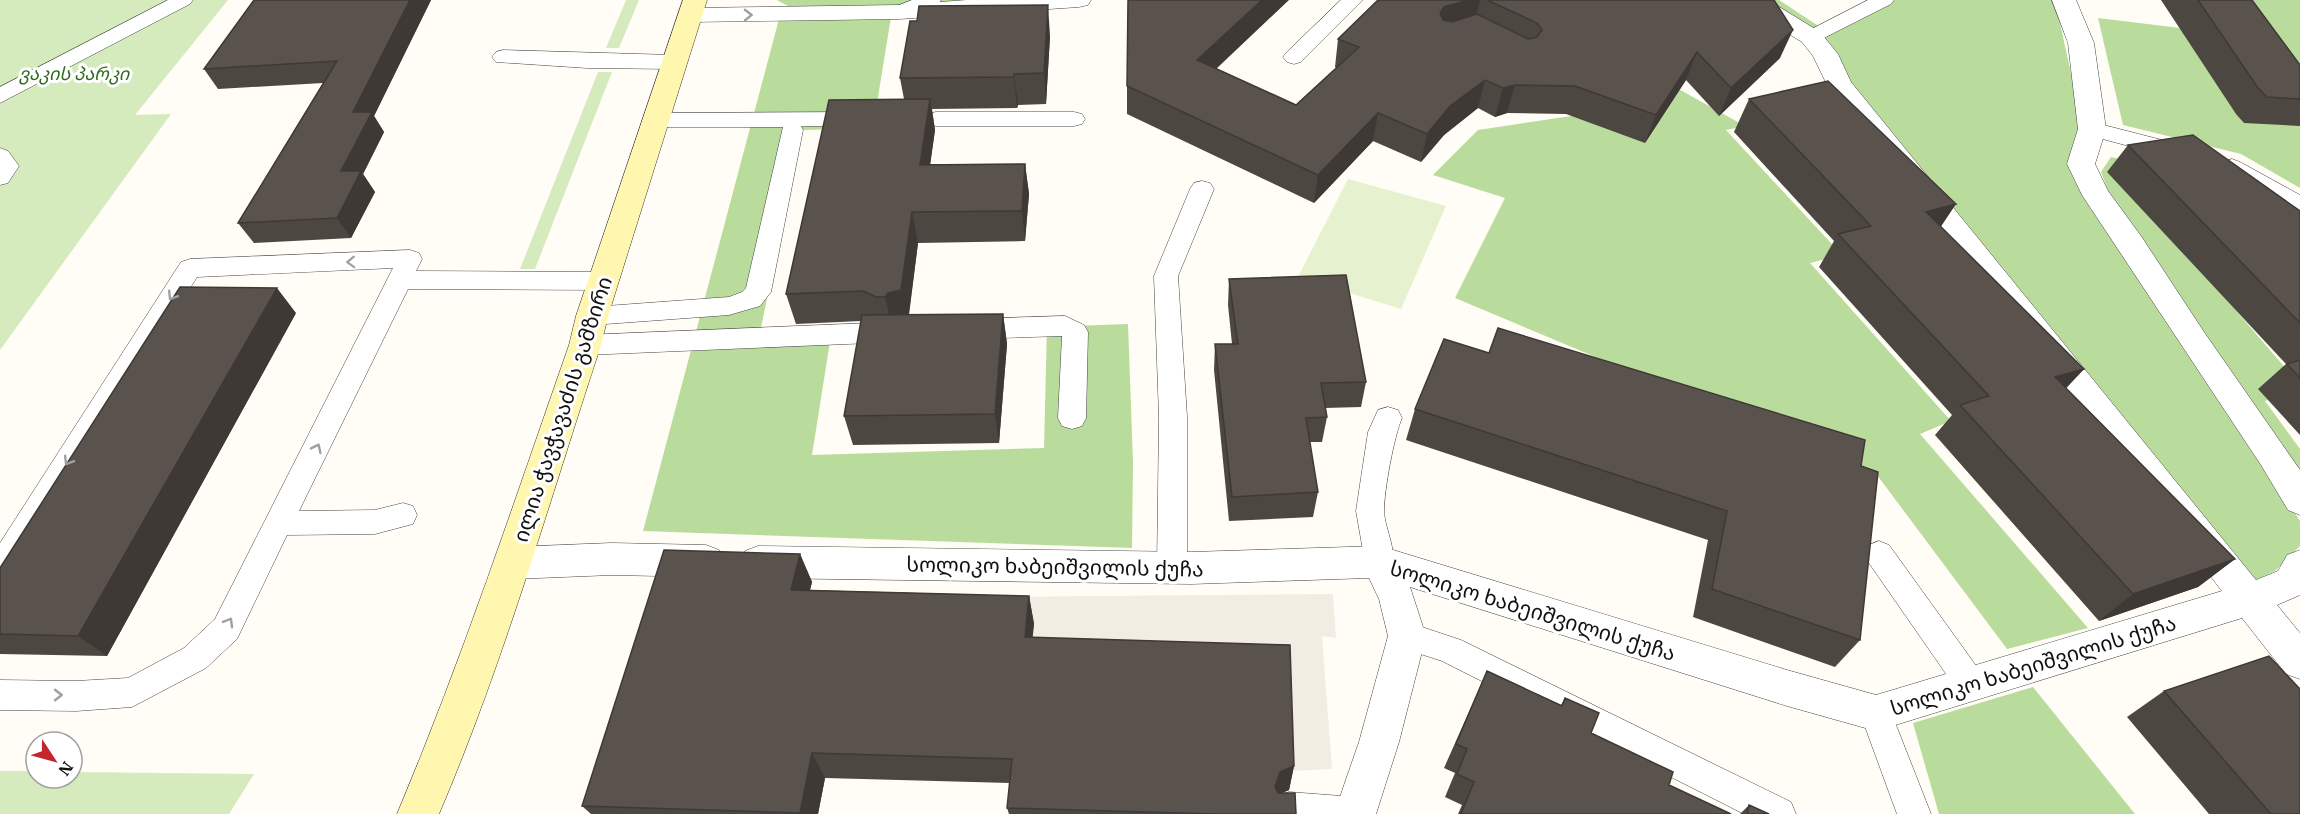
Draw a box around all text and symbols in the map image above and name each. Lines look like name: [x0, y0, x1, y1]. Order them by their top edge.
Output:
one-way arrow: [744, 9, 753, 21]
park label: ვაკის პარკი: [19, 62, 130, 85]
one-way arrow: [347, 255, 356, 268]
street label: ილია ჭავჭავაძის გამზირი: [506, 273, 618, 545]
one-way arrow: [169, 290, 180, 301]
one-way arrow: [310, 444, 321, 455]
one-way arrow: [64, 454, 75, 465]
street label: სოლიკო ხაბეიშვილის ქუჩა: [906, 549, 1204, 583]
street label: სოლიკო ხაბეიშვილის ქუჩა: [1387, 553, 1679, 667]
street label: სოლიკო ხაბეიშვილის ქუჩა: [1887, 608, 2179, 722]
one-way arrow: [222, 618, 233, 628]
one-way arrow: [54, 689, 63, 701]
north arrow: [24, 730, 84, 790]
text: N: [54, 758, 78, 780]

